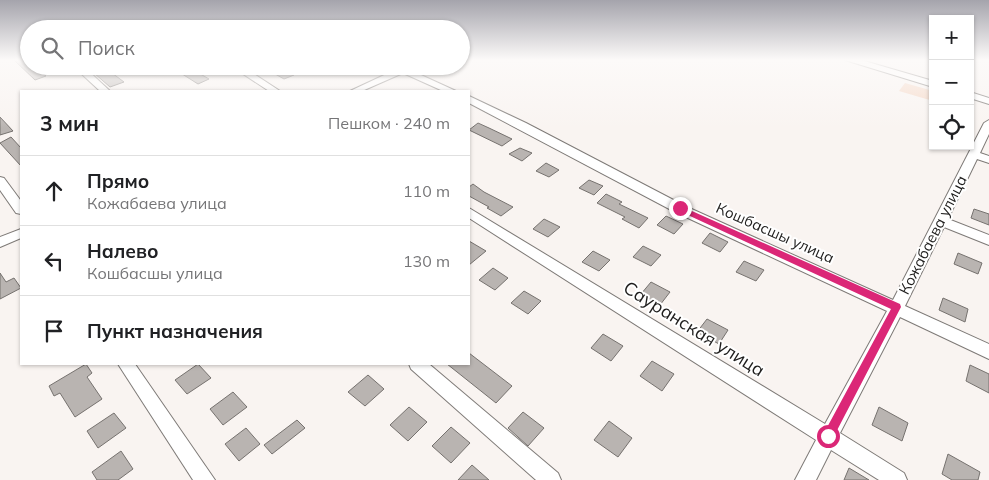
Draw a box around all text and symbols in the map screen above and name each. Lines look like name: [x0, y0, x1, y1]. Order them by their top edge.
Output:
map controls: [929, 15, 974, 150]
button: +: [929, 15, 974, 60]
search box: [20, 20, 470, 75]
icon: search: [38, 34, 66, 62]
text: Поиск: [78, 36, 135, 60]
button: −: [929, 60, 974, 105]
button: locate: [929, 105, 974, 150]
text: 3 мин: [40, 110, 99, 136]
text: Пешком · 240 m: [328, 113, 450, 133]
text: Прямо: [87, 169, 149, 193]
street label: Кожабаева улица: [894, 172, 971, 297]
icon: ahead: [40, 177, 68, 205]
text: 110 m: [403, 181, 450, 201]
text: Кожабаева улица: [87, 193, 227, 213]
route end: [669, 197, 692, 220]
street label: Кошбасшы улица: [713, 198, 837, 267]
text: Налево: [87, 239, 159, 263]
icon: left: [40, 247, 68, 275]
text: 130 m: [403, 251, 450, 271]
text: Кошбасшы улица: [87, 263, 223, 283]
street label: Сауранская улица: [619, 276, 769, 381]
icon: arrive: [40, 317, 68, 345]
text: Пункт назначения: [87, 319, 263, 343]
route start: [817, 425, 840, 448]

